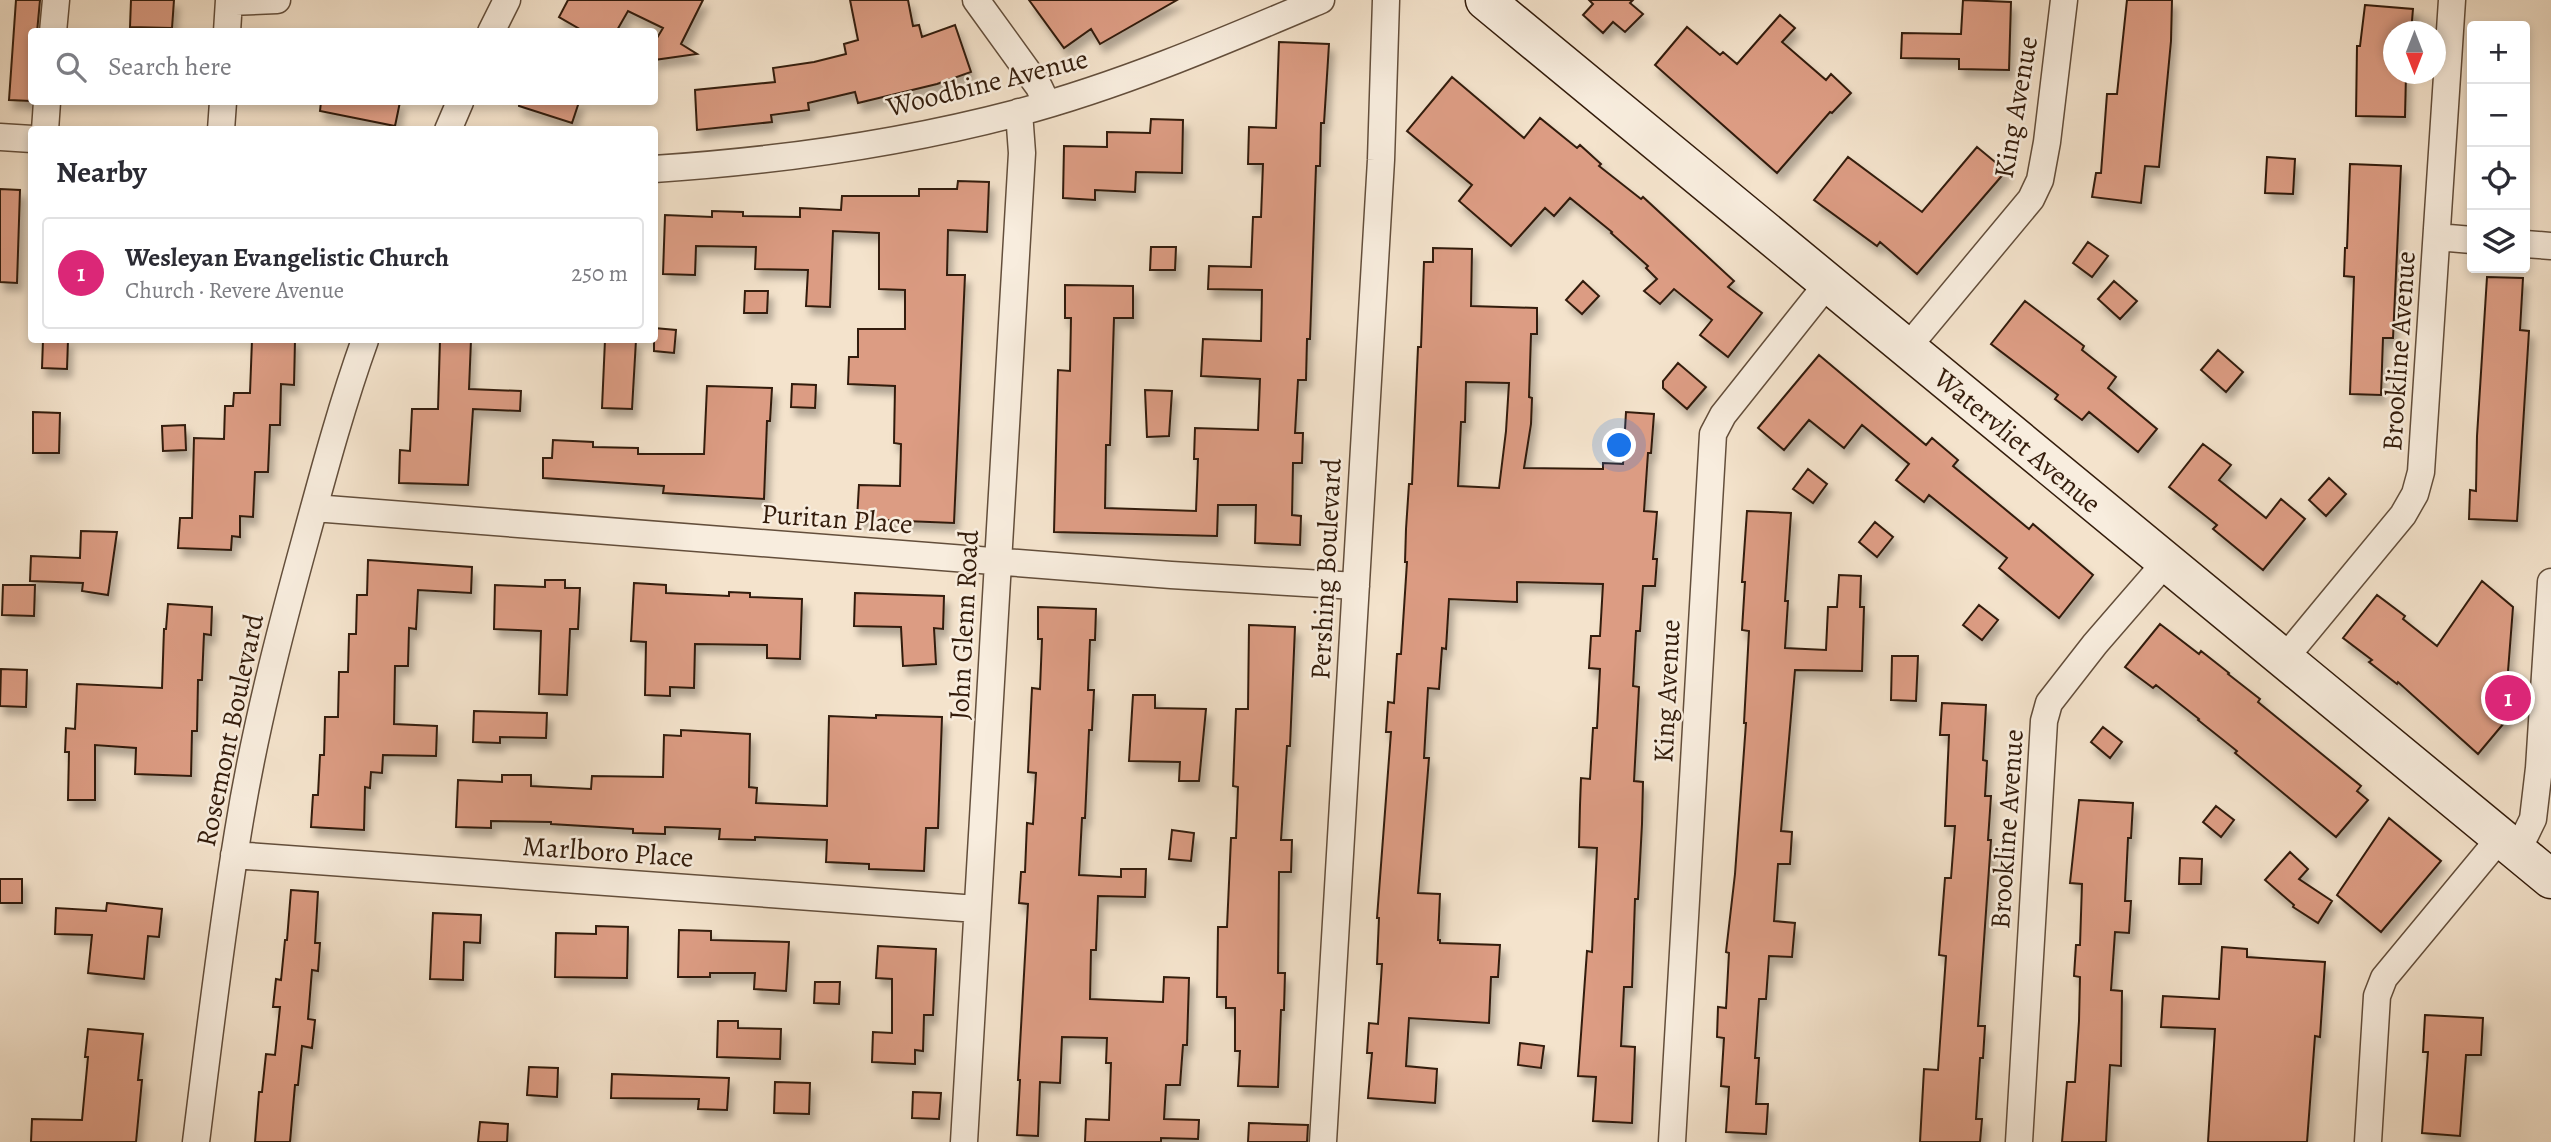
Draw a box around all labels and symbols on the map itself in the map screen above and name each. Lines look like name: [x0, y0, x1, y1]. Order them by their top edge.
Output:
north arrow: [2383, 21, 2446, 84]
street label: King Avenue: [1985, 33, 2047, 181]
street label: Woodbine Avenue: [882, 40, 1092, 127]
street label: Brookline Avenue: [2373, 250, 2425, 452]
street label: Watervliet Avenue: [1925, 359, 2109, 522]
your location: [1602, 428, 1636, 462]
street label: Pershing Boulevard: [1301, 456, 1351, 681]
street label: Puritan Place: [760, 495, 914, 543]
street label: John Glenn Road: [940, 528, 988, 721]
street label: Rosemont Boulevard: [187, 609, 273, 850]
street label: King Avenue: [1644, 618, 1690, 764]
pin: 1: [2485, 672, 2531, 724]
street label: Brookline Avenue: [1981, 728, 2033, 930]
street label: Marlboro Place: [521, 827, 695, 877]

